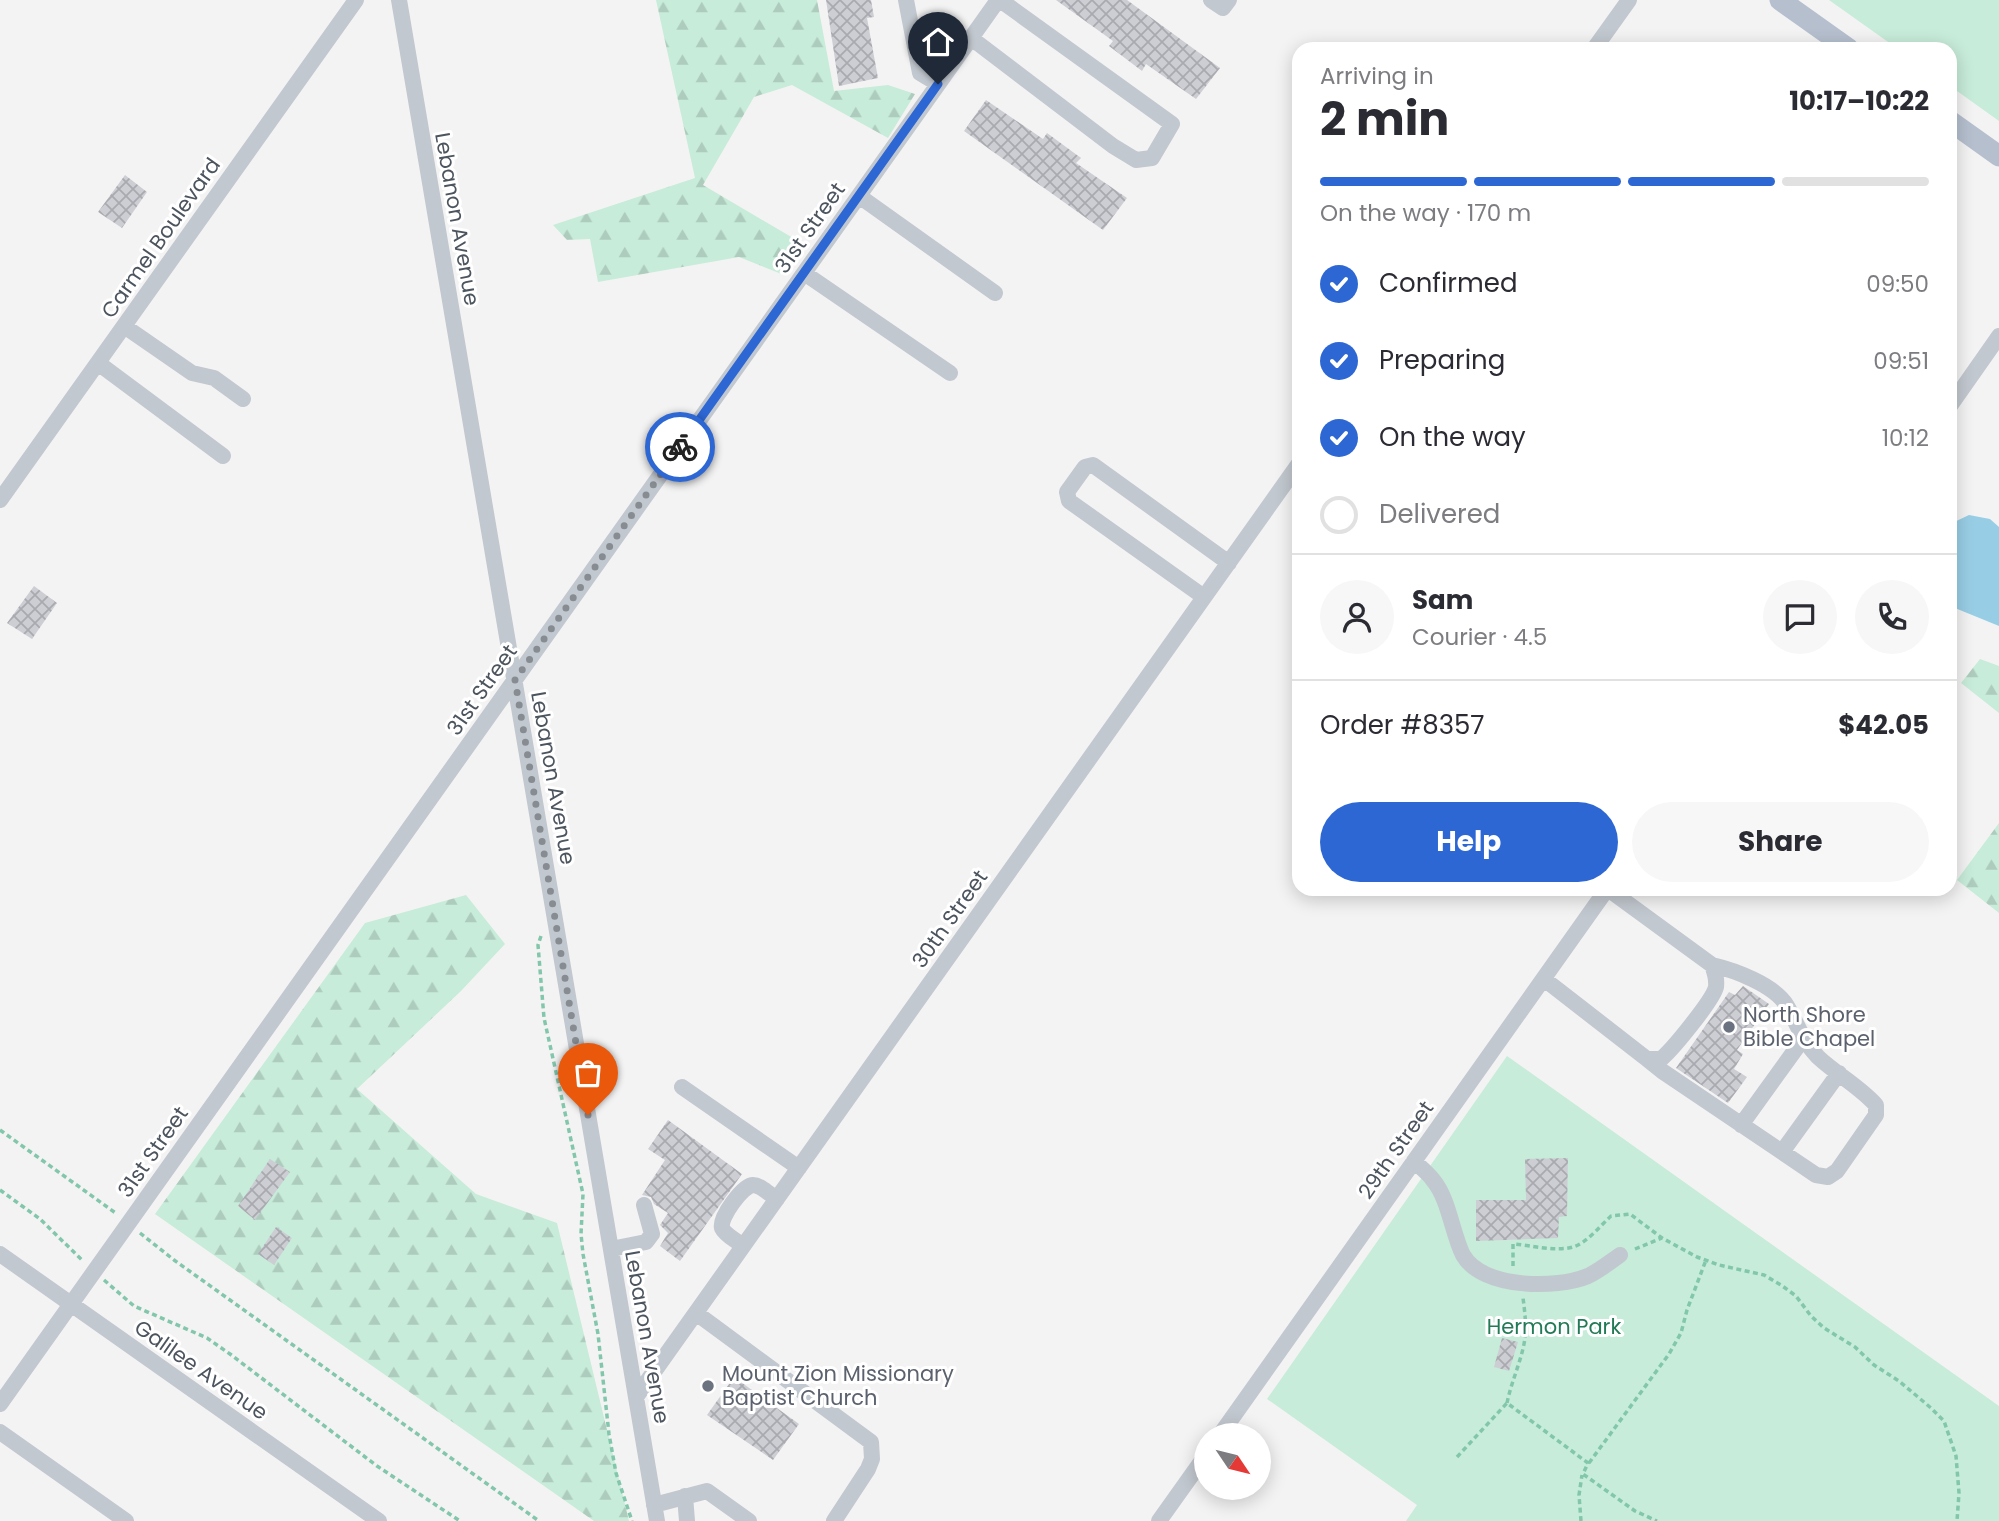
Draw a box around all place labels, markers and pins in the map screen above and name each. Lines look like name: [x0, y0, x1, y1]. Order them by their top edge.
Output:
pin: [908, 12.0, 968, 84]
place label: North Shore Bible Chapel: [1743, 1000, 1875, 1053]
marker: North Shore Bible Chapel: [1721, 1019, 1737, 1035]
pin: [558, 1043, 618, 1115]
place label: Mount Zion Missionary Baptist Church: [722, 1359, 954, 1412]
marker: Mount Zion Missionary Baptist Church: [700, 1378, 716, 1394]

